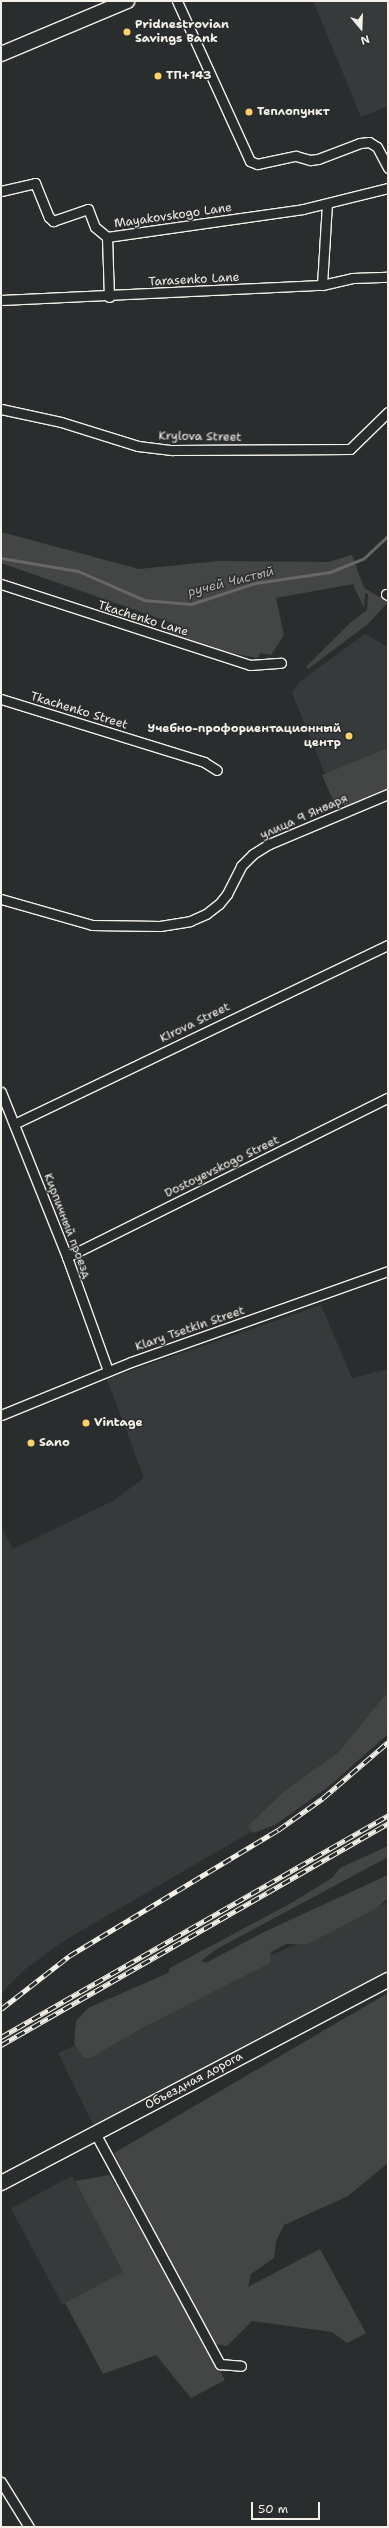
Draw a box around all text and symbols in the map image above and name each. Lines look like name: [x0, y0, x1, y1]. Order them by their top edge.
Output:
north arrow: [341, 8, 381, 48]
place label: Pridnestrovian Savings Bank: [135, 18, 229, 46]
marker: Pridnestrovian Savings Bank: [122, 27, 132, 37]
text: N: [359, 31, 372, 48]
place label: ТП+143: [166, 69, 212, 83]
marker: ТП+143: [153, 71, 163, 81]
place label: Теплопункт: [257, 105, 330, 119]
marker: Теплопункт: [244, 107, 254, 117]
street label: Mayakovskogo Lane: [113, 201, 233, 231]
street label: Tarasenko Lane: [148, 270, 240, 290]
street label: Krylova Street: [158, 429, 242, 445]
water label: ручей Чистый: [186, 564, 276, 600]
street label: Tkachenko Lane: [96, 598, 190, 640]
street label: Tkachenko Street: [29, 689, 129, 733]
place label: Учебно-профориентационный центр: [147, 722, 341, 750]
marker: Учебно-профориентационный центр: [344, 731, 354, 741]
street label: улица 9 Января: [258, 791, 350, 843]
street label: Kirova Street: [158, 1000, 232, 1046]
street label: Dostoyevskogo Street: [162, 1133, 282, 1201]
street label: Кирпичный проезд: [40, 1171, 94, 1281]
street label: Klary Tsetkin Street: [133, 1304, 247, 1354]
place label: Vintage: [94, 1416, 143, 1430]
marker: Vintage: [81, 1418, 91, 1428]
place label: Sano: [39, 1436, 70, 1450]
marker: Sano: [26, 1438, 36, 1448]
street label: Объездная дорога: [143, 2049, 245, 2113]
scale bar: [253, 2494, 322, 2520]
text: 50 m: [258, 2501, 288, 2517]

